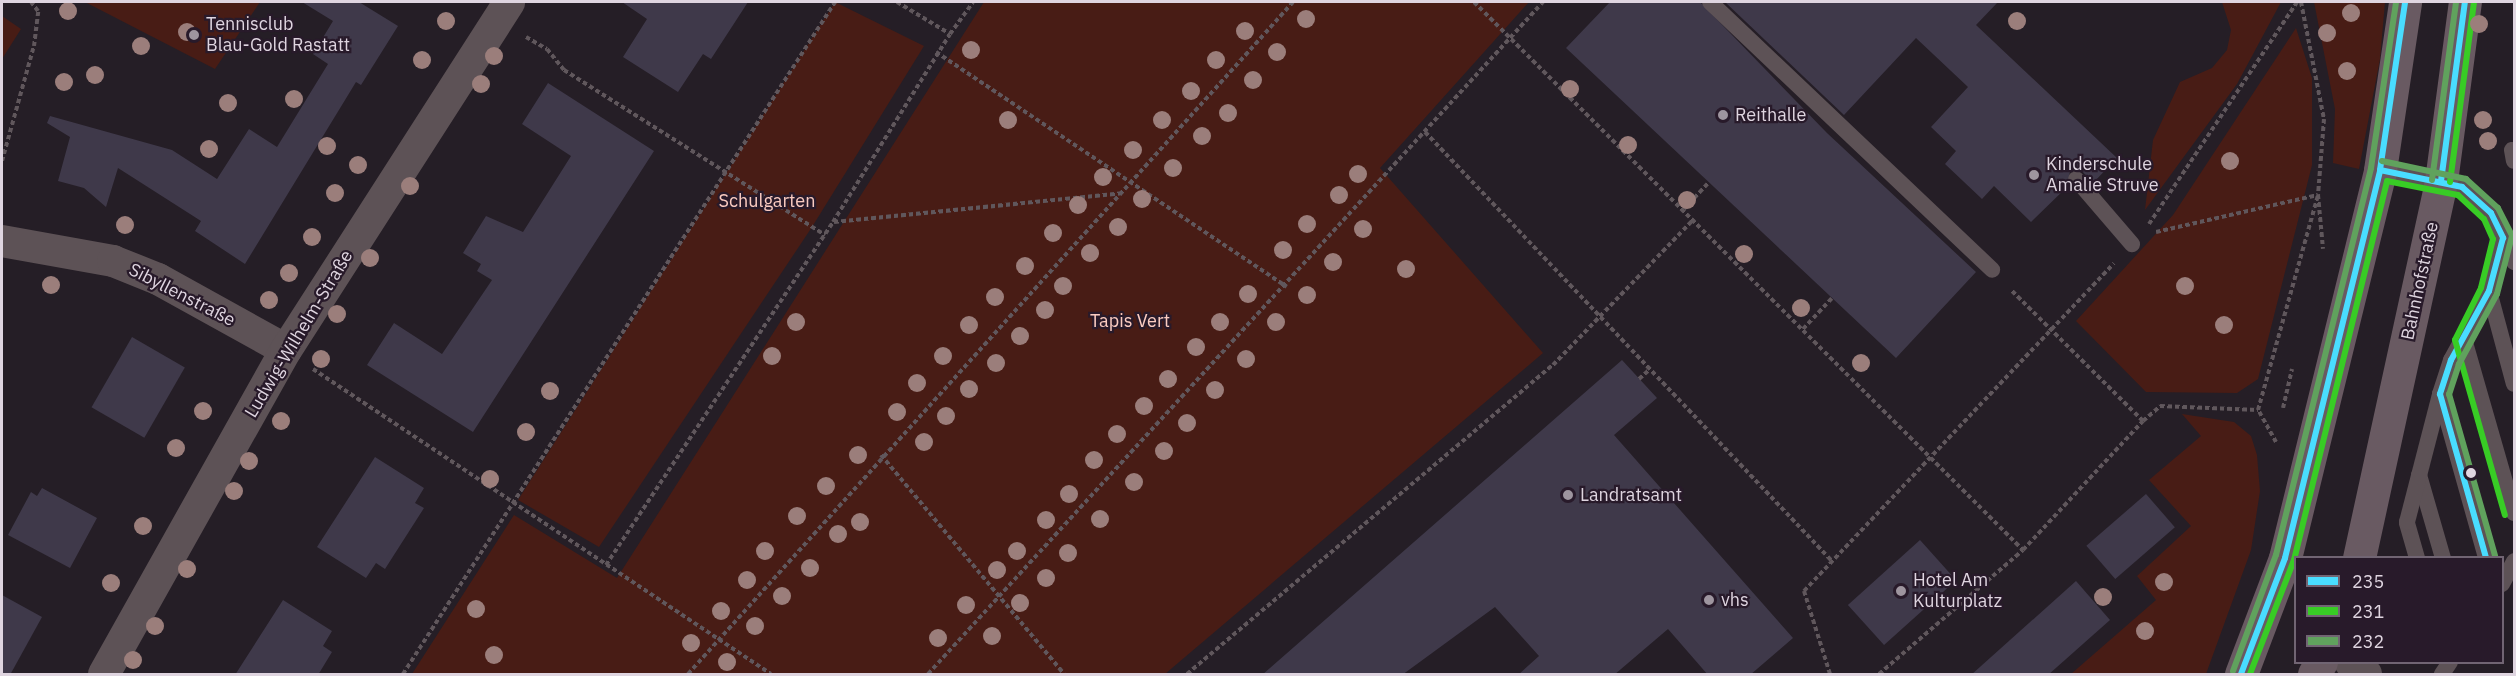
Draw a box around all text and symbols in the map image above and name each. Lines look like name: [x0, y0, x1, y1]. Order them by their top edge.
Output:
place label: Tennisclub Blau-Gold Rastatt: [206, 14, 350, 57]
marker: Tennisclub Blau-Gold Rastatt: [187, 28, 201, 42]
place label: Reithalle: [1735, 104, 1806, 126]
marker: Reithalle: [1716, 108, 1730, 122]
place label: Kinderschule Amalie Struve: [2046, 154, 2159, 196]
marker: Kinderschule Amalie Struve: [2027, 168, 2041, 182]
park label: Schulgarten: [719, 190, 815, 212]
street label: Bahnhofstraße: [2397, 220, 2443, 342]
street label: Ludwig-Wilhelm-Straße: [240, 246, 358, 422]
street label: Sibyllenstraße: [125, 259, 239, 331]
park label: Tapis Vert: [1090, 310, 1170, 332]
unlabelled marker: [2465, 467, 2477, 479]
place label: Landratsamt: [1580, 484, 1682, 506]
marker: Landratsamt: [1561, 488, 1575, 502]
legend: [2294, 556, 2504, 664]
place label: Hotel Am Kulturplatz: [1913, 570, 2002, 612]
text: 235: [2352, 570, 2384, 593]
marker: Hotel Am Kulturplatz: [1894, 584, 1908, 598]
place label: vhs: [1721, 589, 1749, 611]
marker: vhs: [1702, 593, 1716, 607]
text: 231: [2352, 600, 2384, 623]
text: 232: [2352, 630, 2384, 653]

